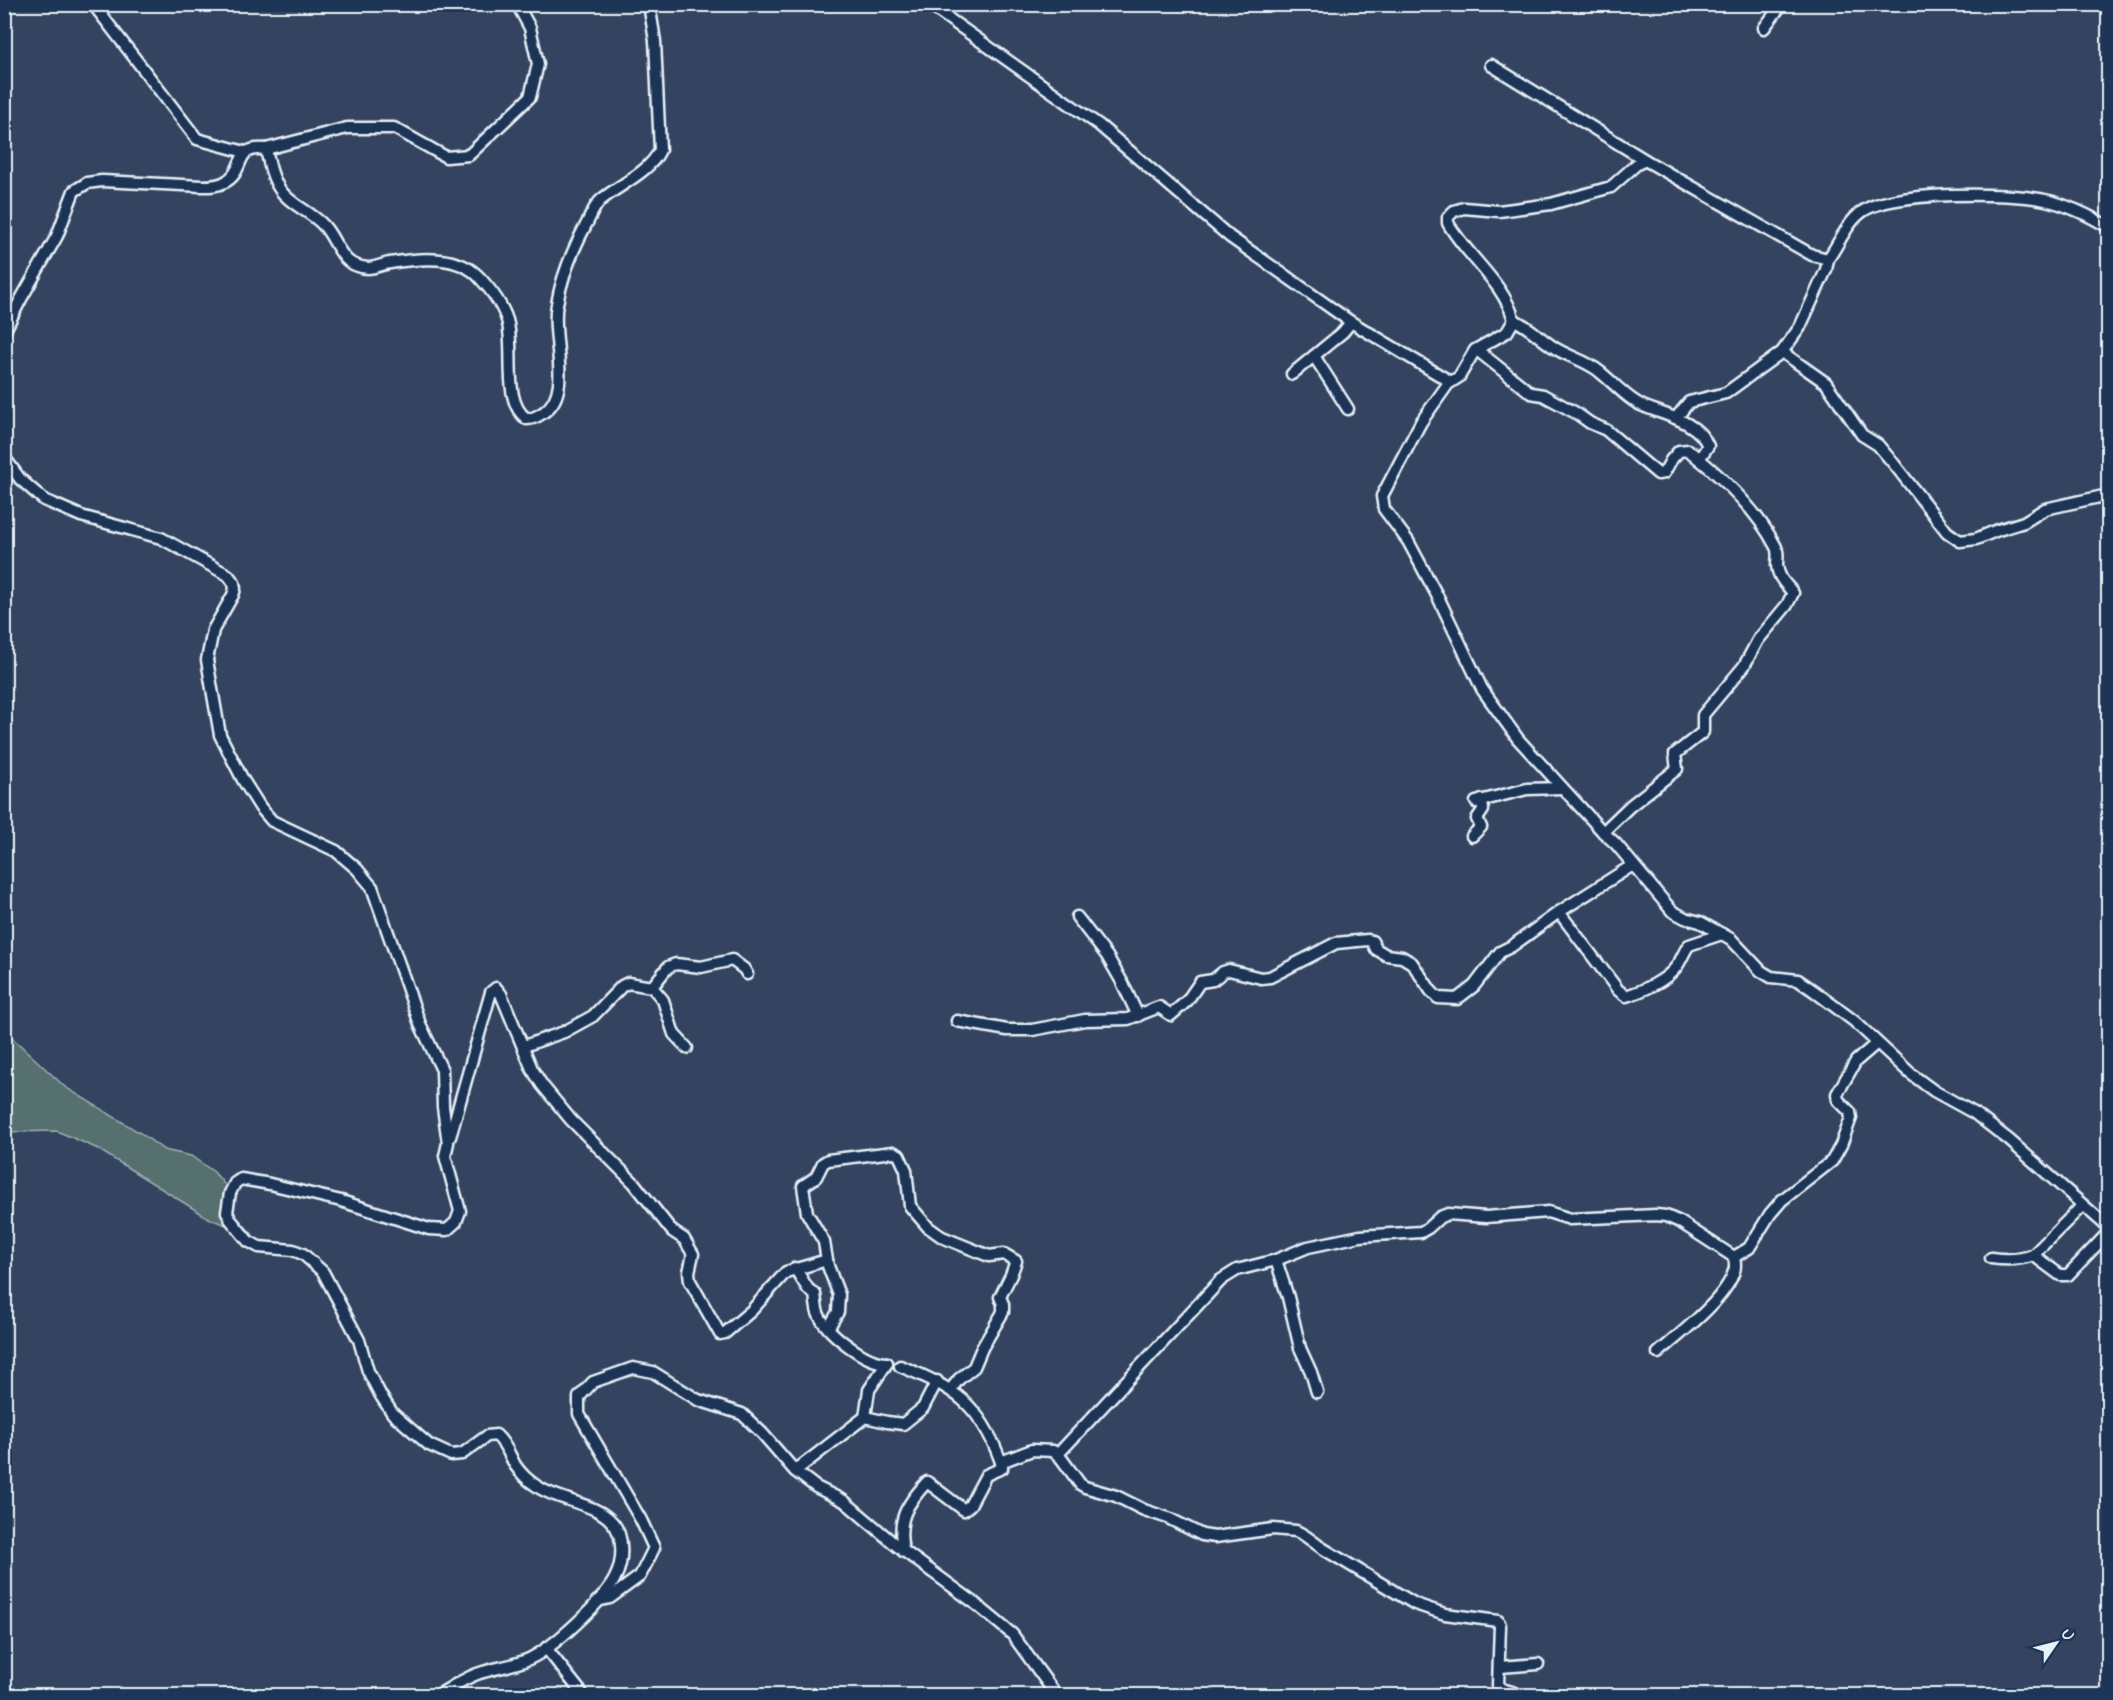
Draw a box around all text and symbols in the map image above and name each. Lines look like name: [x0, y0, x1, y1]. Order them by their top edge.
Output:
north arrow: [2026, 1613, 2086, 1673]
text: U: [2055, 1625, 2079, 1646]

